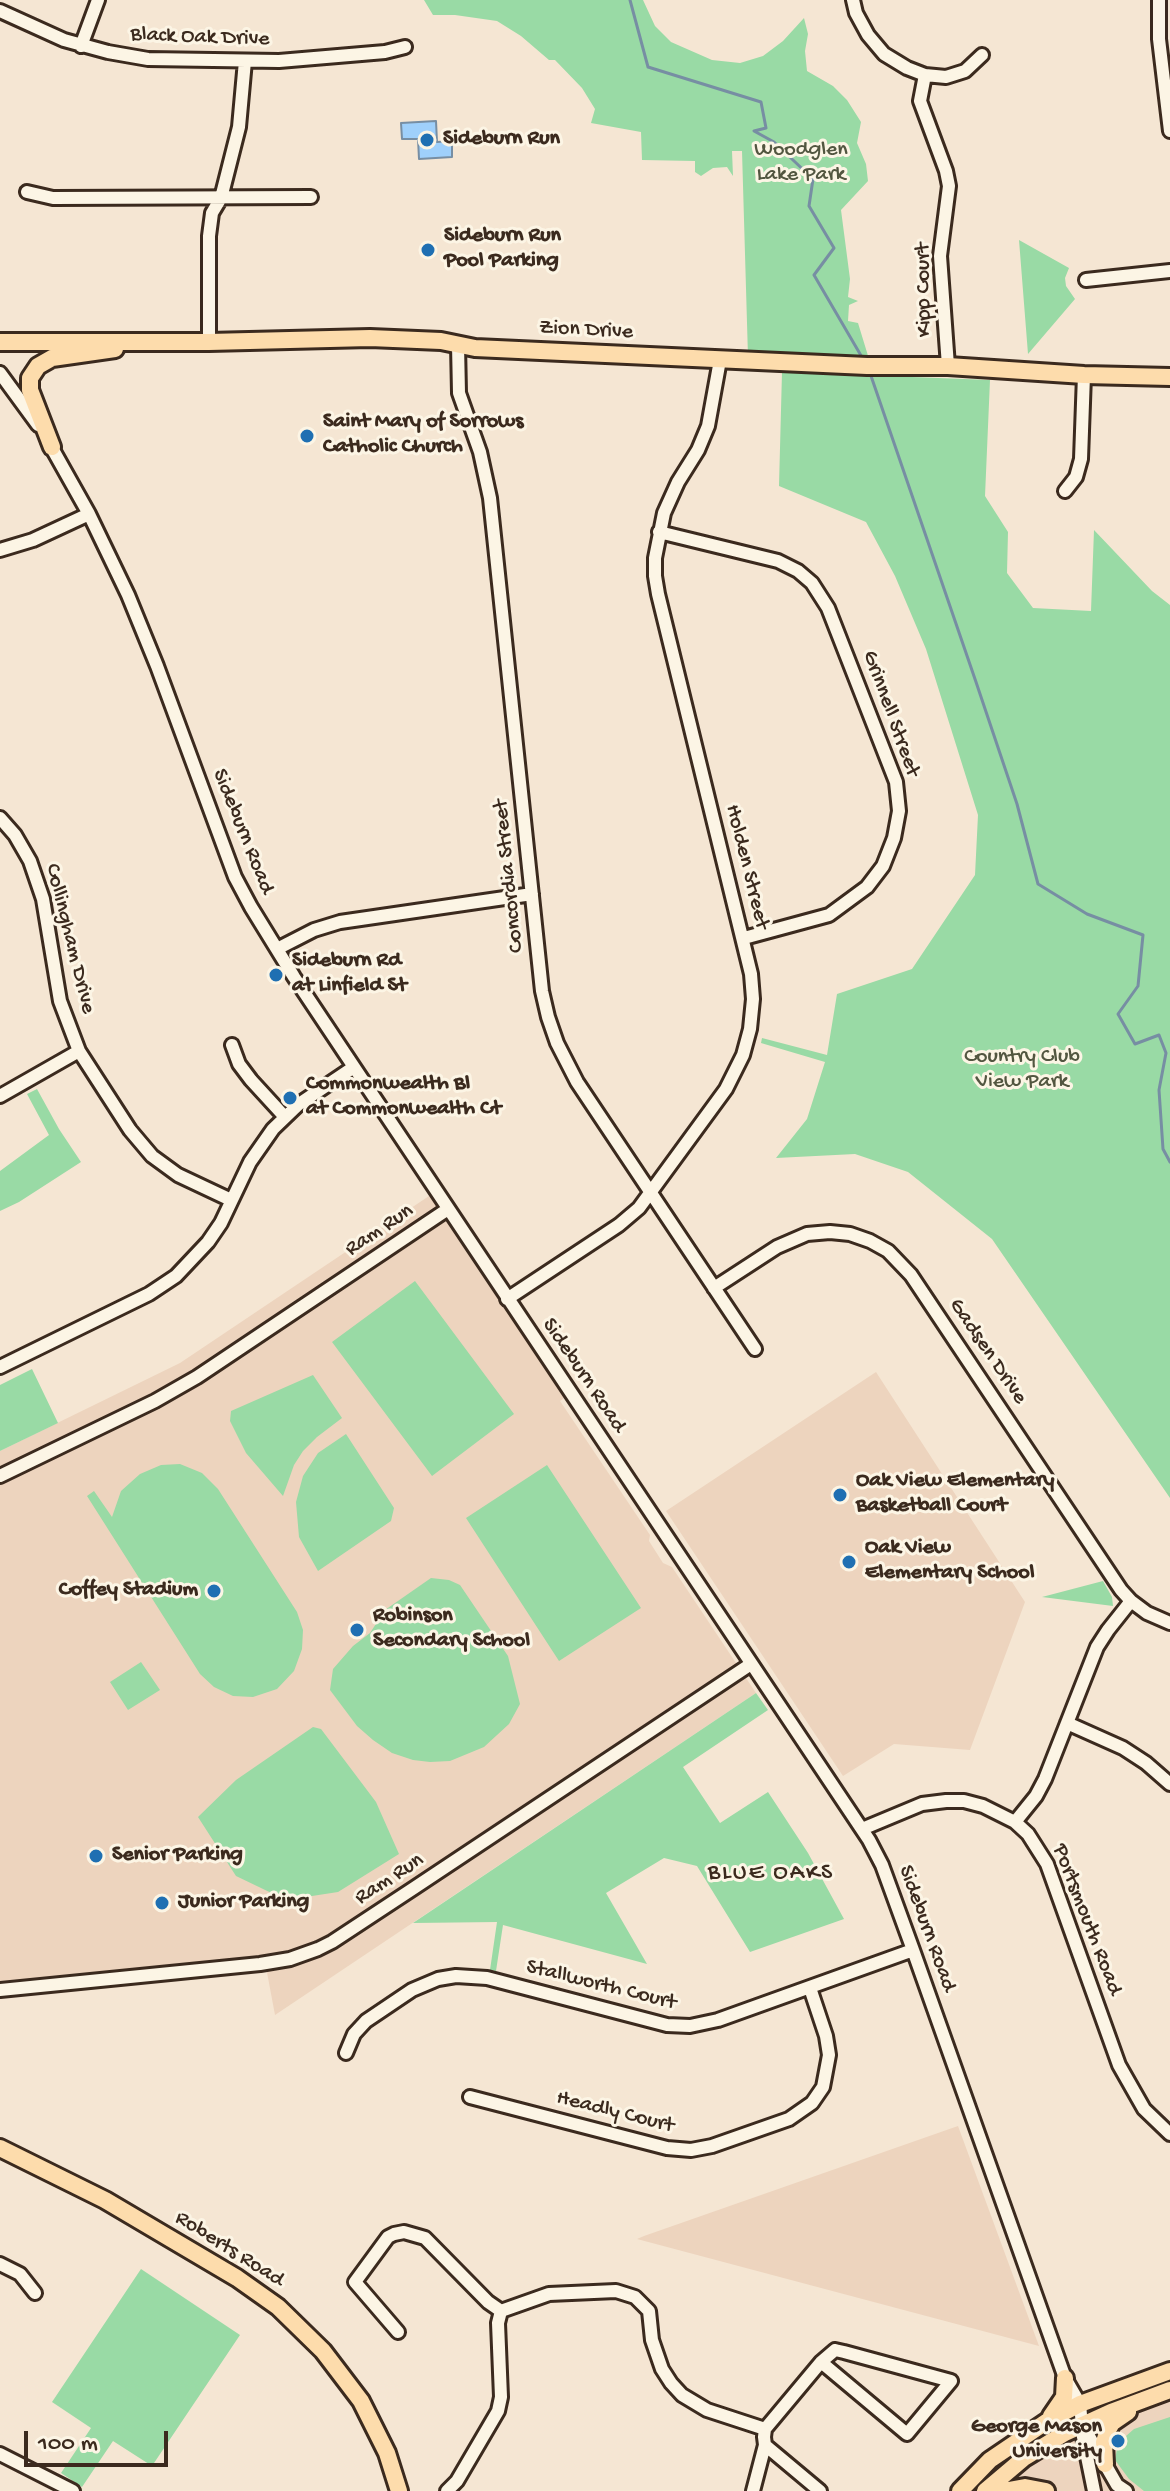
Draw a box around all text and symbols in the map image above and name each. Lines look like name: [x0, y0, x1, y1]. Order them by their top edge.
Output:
street label: Black Oak Drive: [130, 22, 270, 54]
place label: Sideburn Run: [443, 127, 560, 153]
marker: Sideburn Run: [418, 131, 436, 149]
park label: Woodglen Lake Park: [754, 138, 848, 190]
place label: Sideburn Run Pool Parking: [444, 224, 561, 276]
marker: Sideburn Run Pool Parking: [419, 241, 437, 259]
street label: Kipp Court: [911, 243, 939, 337]
street label: Zion Drive: [538, 315, 634, 347]
place label: Saint Mary of Sorrows Catholic Church: [323, 410, 523, 462]
marker: Saint Mary of Sorrows Catholic Church: [298, 427, 316, 445]
street label: Grinnell Street: [855, 647, 925, 781]
street label: Sideburn Road: [205, 766, 279, 898]
street label: Concordia Street: [489, 798, 531, 954]
street label: Holden Street: [718, 802, 774, 932]
street label: Collingham Drive: [38, 861, 100, 1017]
place label: Sideburn Rd at Linfield St: [292, 949, 407, 1000]
marker: Sideburn Rd at Linfield St: [267, 966, 285, 984]
park label: Country Club View Park: [964, 1045, 1080, 1096]
place label: Commonwealth Bl at Commonwealth Ct: [306, 1072, 501, 1124]
marker: Commonwealth Bl at Commonwealth Ct: [281, 1089, 299, 1107]
street label: Ram Run: [341, 1199, 419, 1263]
street label: Gadsen Drive: [942, 1294, 1032, 1410]
street label: Sideburn Road: [535, 1314, 631, 1438]
place label: Oak View Elementary Basketball Court: [856, 1469, 1054, 1520]
marker: Oak View Elementary Basketball Court: [831, 1486, 849, 1504]
place label: Oak View Elementary School: [865, 1536, 1035, 1588]
marker: Oak View Elementary School: [840, 1553, 858, 1571]
place label: Coffey Stadium: [59, 1578, 198, 1604]
marker: Coffey Stadium: [205, 1582, 223, 1600]
place label: Robinson Secondary School: [373, 1604, 530, 1656]
marker: Robinson Secondary School: [348, 1621, 366, 1639]
street label: Portsmouth Road: [1045, 1841, 1127, 1999]
place label: Senior Parking: [112, 1843, 243, 1869]
marker: Senior Parking: [87, 1847, 105, 1865]
street label: Ram Run: [351, 1848, 429, 1912]
district label: BLUE OAKS: [708, 1860, 834, 1888]
street label: Sideburn Road: [891, 1862, 961, 1996]
place label: Junior Parking: [178, 1890, 309, 1916]
marker: Junior Parking: [153, 1894, 171, 1912]
street label: Stallworth Court: [523, 1955, 679, 2017]
street label: Headly Court: [553, 2086, 677, 2140]
street label: Roberts Road: [169, 2206, 289, 2294]
scale bar: [28, 2415, 172, 2465]
place label: George Mason University: [971, 2415, 1102, 2466]
text: 100 m: [38, 2430, 98, 2459]
marker: George Mason University: [1109, 2432, 1127, 2450]

